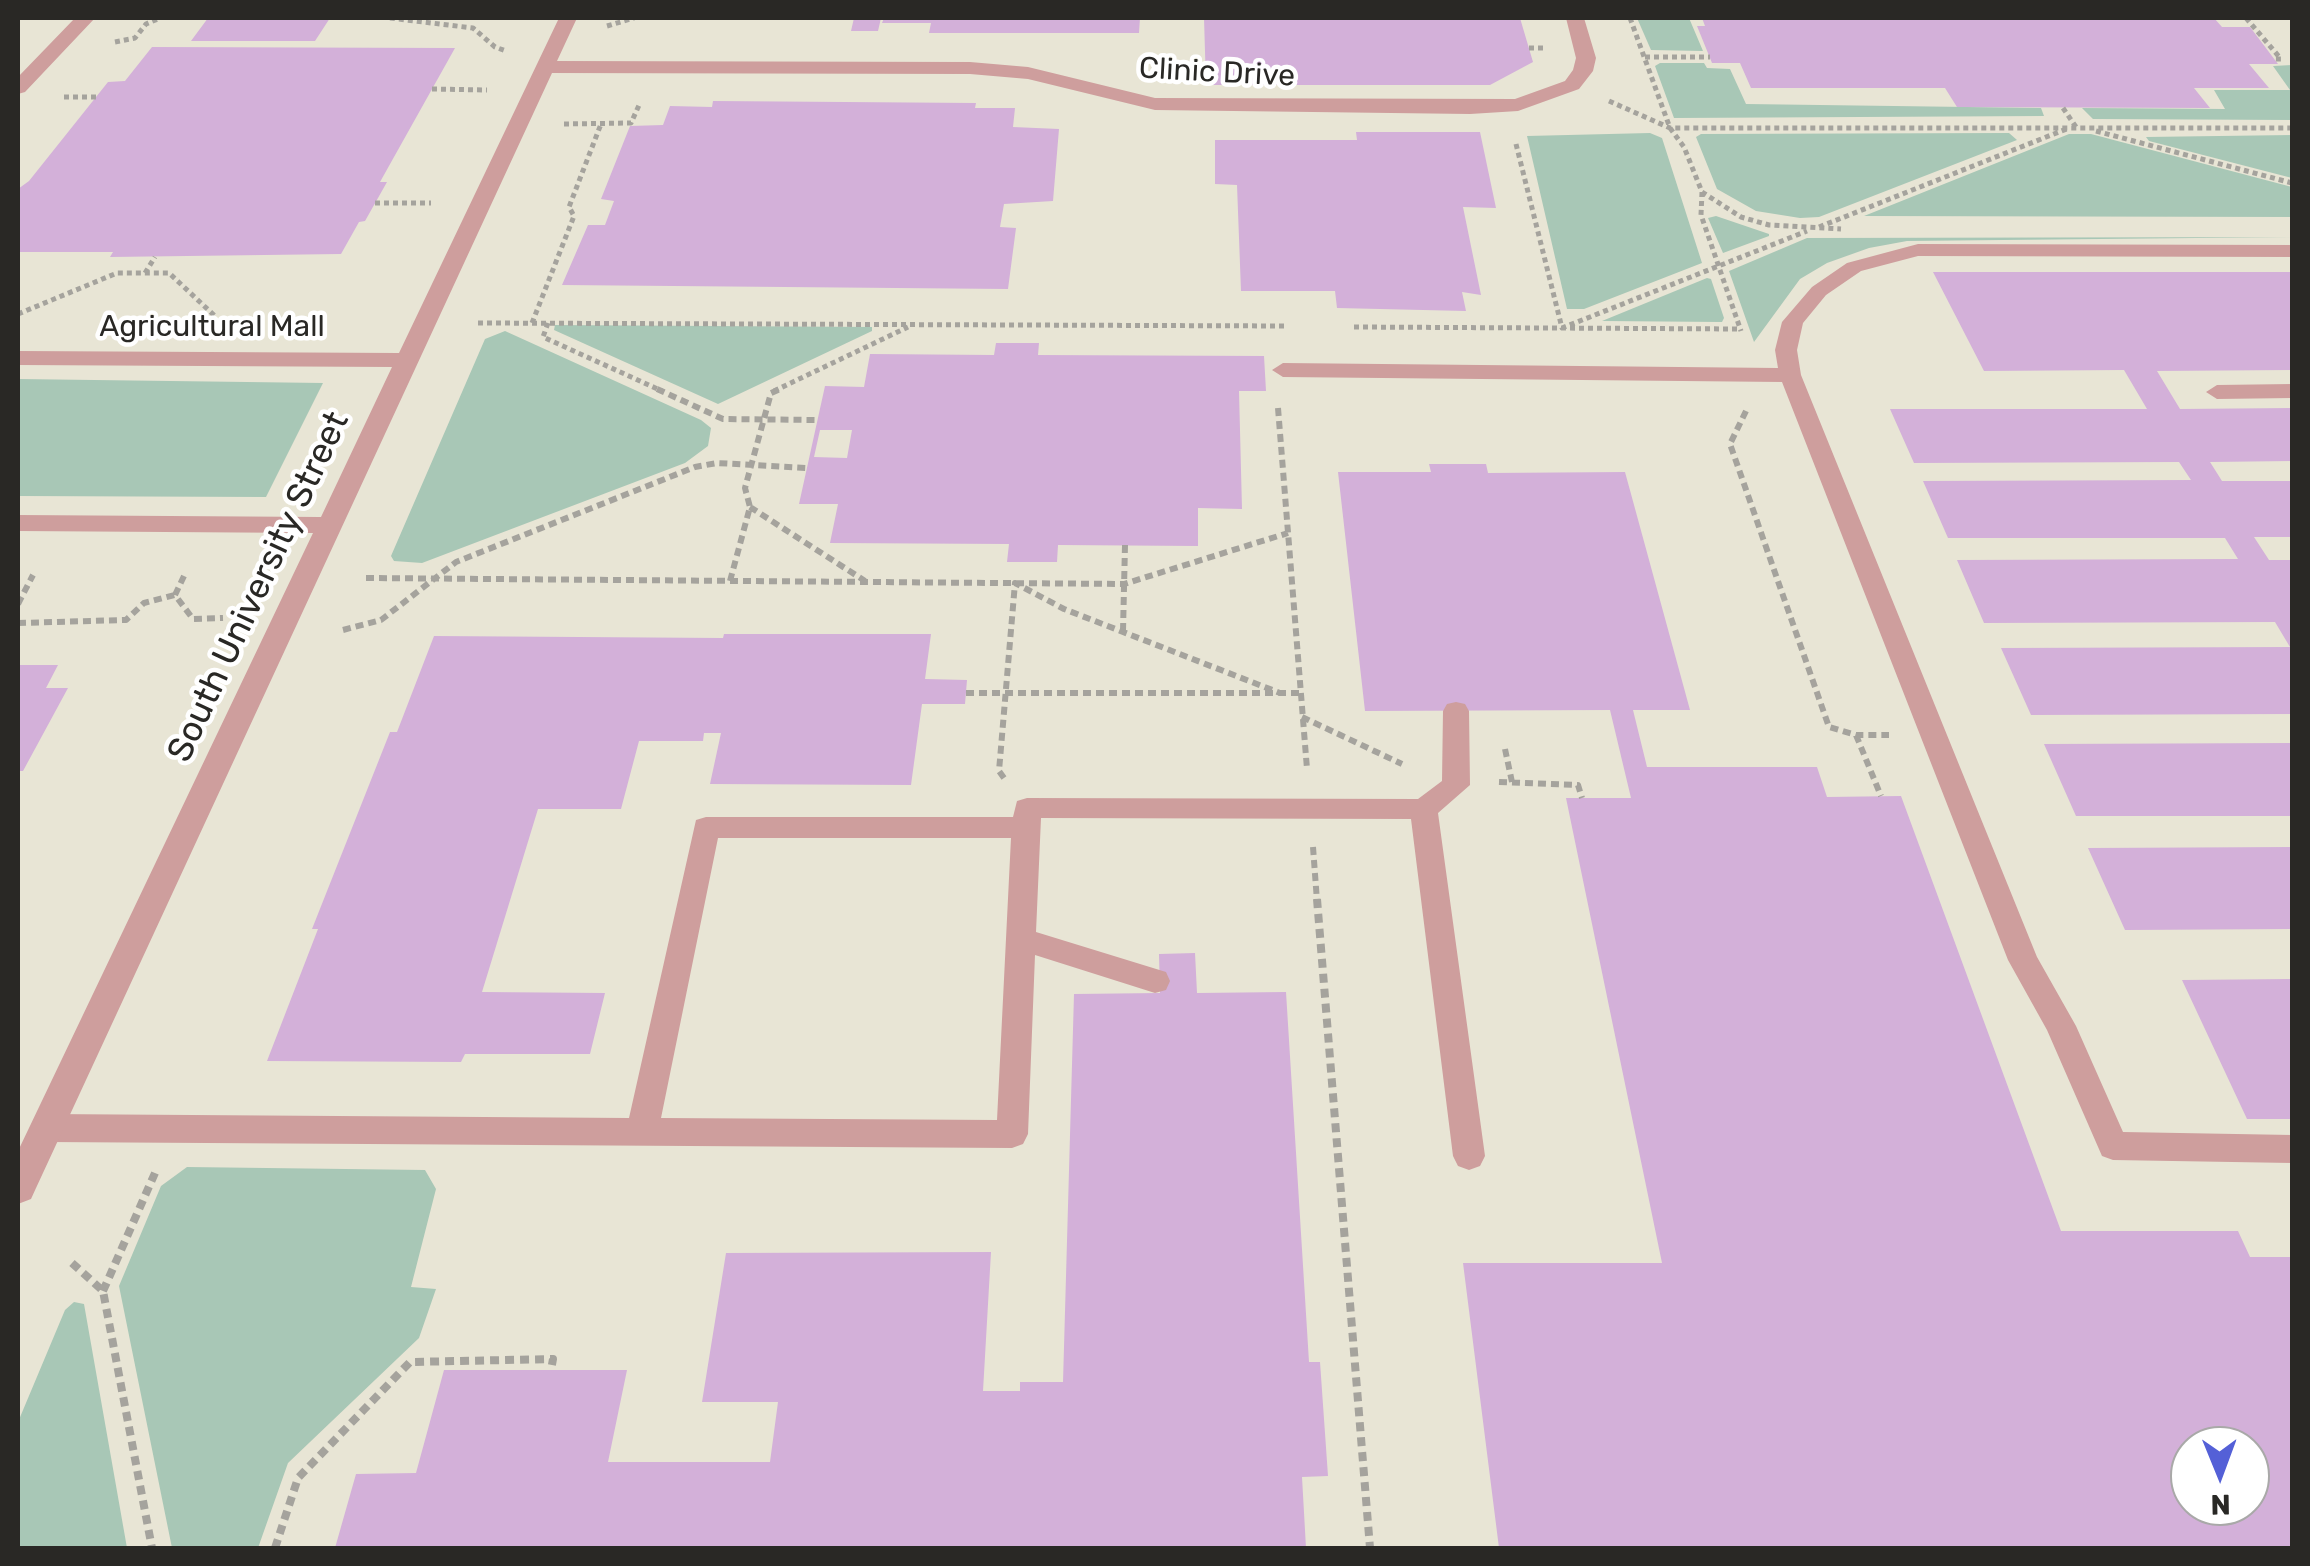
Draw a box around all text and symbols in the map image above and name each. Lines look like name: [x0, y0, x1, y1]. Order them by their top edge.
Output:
street label: Clinic Drive: [1138, 51, 1296, 95]
street label: Agricultural Mall: [99, 309, 325, 345]
street label: South University Street: [159, 405, 359, 769]
north arrow: [2170, 1426, 2270, 1526]
text: N: [2210, 1488, 2231, 1521]

